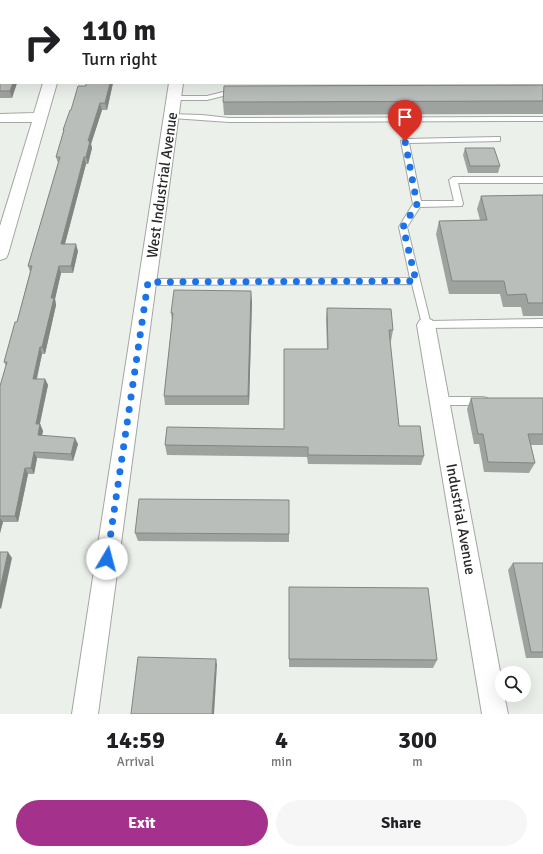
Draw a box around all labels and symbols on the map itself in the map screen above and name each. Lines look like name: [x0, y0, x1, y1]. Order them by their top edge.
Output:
pin: [388, 100, 422, 141]
street label: West Industrial Avenue: [143, 111, 181, 259]
street label: Industrial Avenue: [442, 462, 480, 576]
position arrow: [86, 538, 128, 580]

